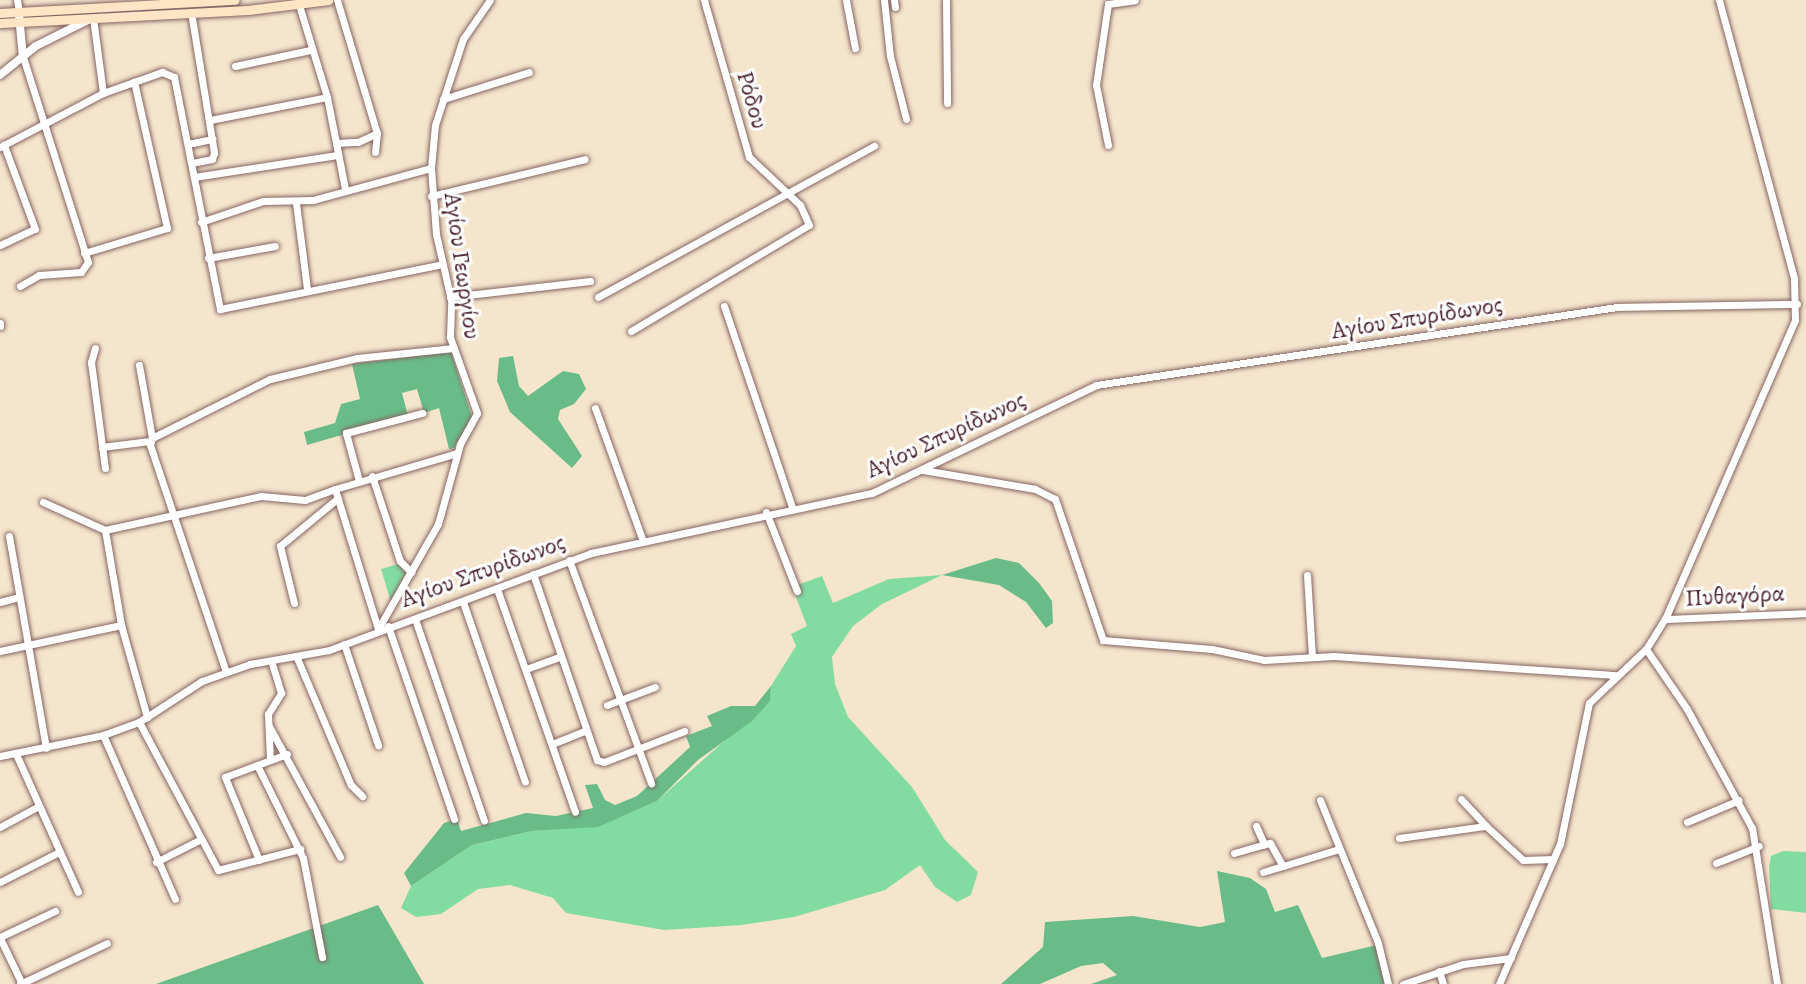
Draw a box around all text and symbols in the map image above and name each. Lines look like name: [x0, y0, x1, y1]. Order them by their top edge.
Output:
street label: Ρόδου: [730, 68, 774, 132]
street label: Αγίου Γεωργίου: [437, 191, 487, 341]
street label: Αγίου Σπυρίδωνος: [1330, 290, 1504, 346]
street label: Αγίου Σπυρίδωνος: [862, 386, 1030, 484]
street label: Αγίου Σπυρίδωνος: [397, 528, 569, 614]
street label: Πυθαγόρα: [1685, 579, 1785, 613]

